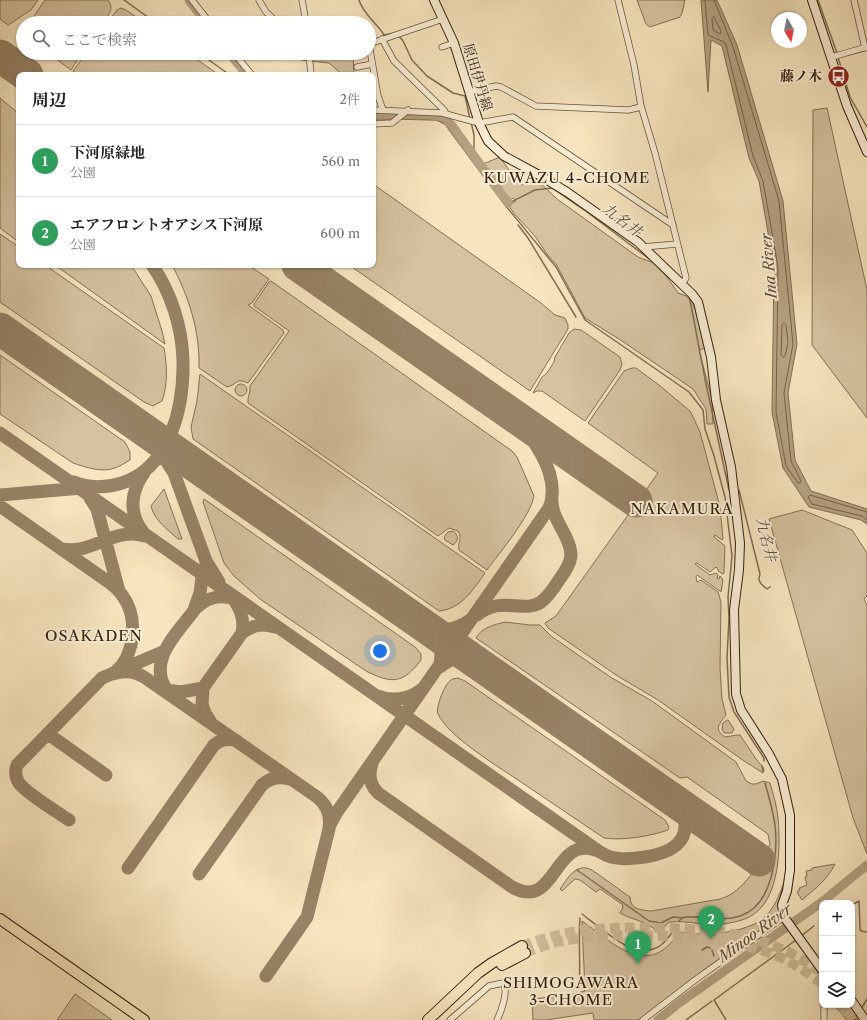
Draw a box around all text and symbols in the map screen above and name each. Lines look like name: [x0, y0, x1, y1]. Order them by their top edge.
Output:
north arrow: [771, 12, 807, 48]
search box: [16, 16, 376, 60]
icon: search: [30, 27, 52, 49]
text: ここで検索: [62, 30, 137, 49]
street label: 原田伊丹線: [459, 41, 497, 113]
bus stop icon: 藤ノ木: [825, 63, 851, 89]
place label: 藤ノ木: [780, 67, 822, 85]
text: 周辺: [32, 90, 66, 110]
text: 2件: [340, 91, 360, 107]
text: 下河原緑地: [70, 143, 145, 162]
text: 1: [42, 153, 48, 169]
text: 560 m: [322, 153, 360, 169]
text: 公園: [70, 164, 96, 180]
district label: KUWAZU 4-CHOME: [484, 168, 650, 187]
water label: 九名井: [599, 198, 648, 242]
text: エアフロントオアシス下河原: [70, 215, 263, 234]
text: 2: [41, 225, 49, 241]
text: 600 m: [320, 225, 360, 241]
water label: Ina River: [756, 231, 781, 301]
text: 公園: [70, 236, 96, 252]
district label: NAKAMURA: [630, 499, 734, 518]
water label: 九名井: [752, 515, 782, 565]
district label: OSAKADEN: [45, 626, 143, 645]
your location: [370, 641, 390, 661]
water label: Minoo River: [712, 899, 796, 967]
map controls: [819, 900, 855, 1008]
button: +: [819, 900, 855, 936]
pin: 2: [698, 906, 724, 939]
pin: 1: [625, 931, 651, 964]
button: −: [819, 936, 855, 972]
button: layers: [819, 972, 855, 1008]
district label: SHIMOGAWARA 3-CHOME: [503, 973, 639, 1009]

